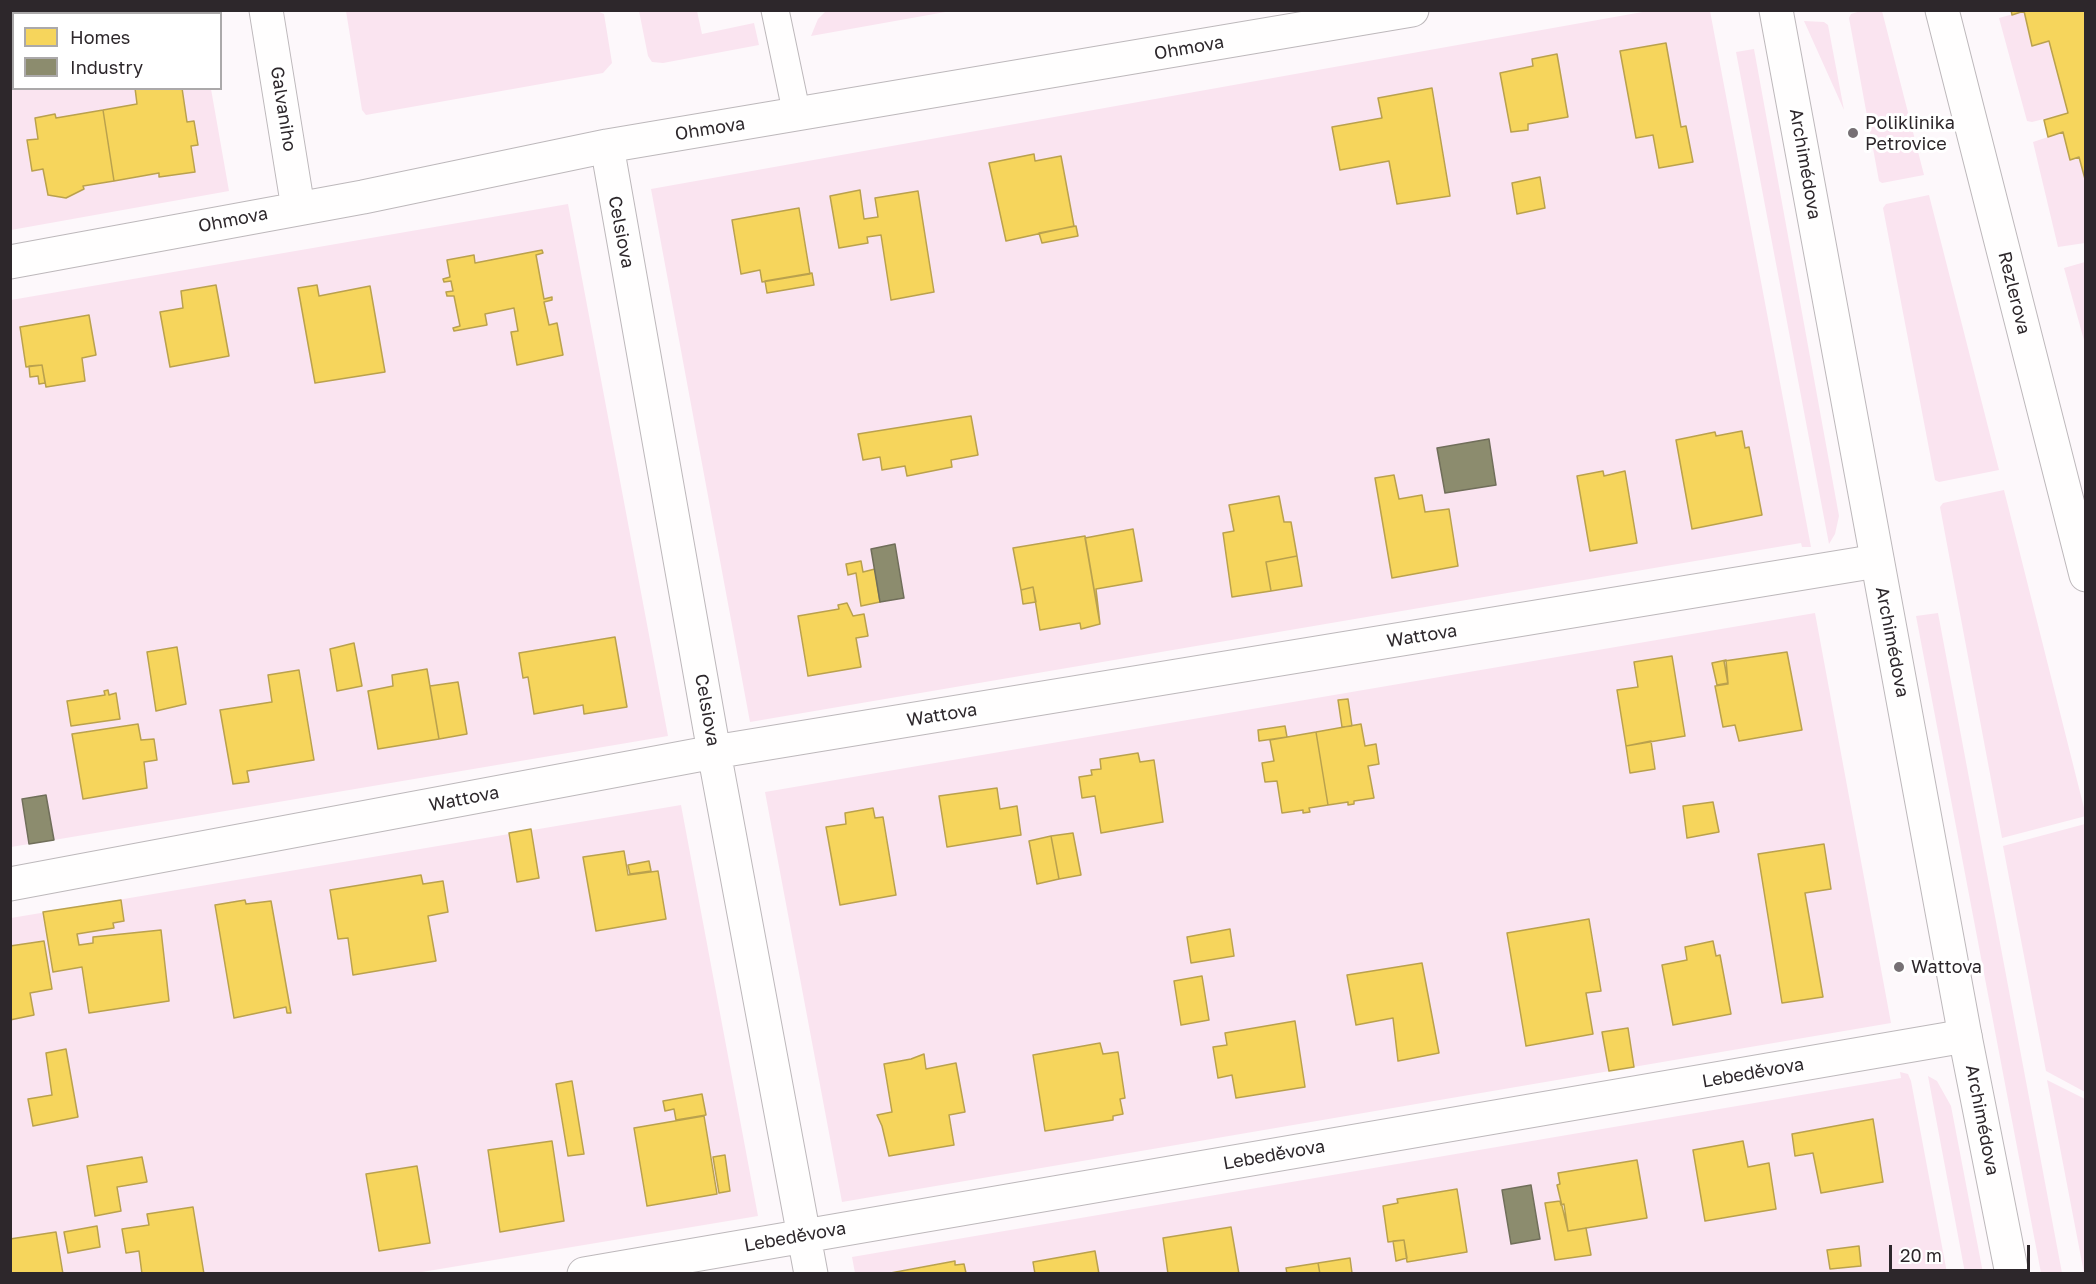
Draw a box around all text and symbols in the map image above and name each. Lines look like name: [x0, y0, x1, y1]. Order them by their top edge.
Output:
legend: [12, 12, 222, 90]
text: Homes: [70, 26, 130, 48]
street label: Ohmova: [1152, 31, 1226, 65]
text: Industry: [70, 56, 143, 78]
street label: Galvaniho: [266, 65, 300, 153]
street label: Archimédova: [1785, 107, 1825, 221]
place label: Poliklinika Petrovice: [1865, 112, 1955, 154]
street label: Ohmova: [674, 113, 746, 145]
marker: Poliklinika Petrovice: [1846, 126, 1860, 140]
street label: Celsiova: [603, 194, 639, 270]
street label: Ohmova: [196, 203, 270, 237]
street label: Rezlerova: [1993, 249, 2035, 337]
street label: Archimédova: [1871, 585, 1913, 699]
street label: Wattova: [1385, 620, 1459, 652]
street label: Celsiova: [690, 672, 724, 748]
street label: Wattova: [905, 699, 979, 731]
street label: Wattova: [427, 782, 501, 816]
place label: Wattova: [1911, 956, 1982, 978]
marker: Wattova: [1892, 960, 1906, 974]
street label: Lebeděvova: [1700, 1053, 1806, 1093]
street label: Archimédova: [1961, 1063, 2003, 1177]
street label: Lebeděvova: [1221, 1135, 1327, 1175]
street label: Lebeděvova: [742, 1217, 848, 1257]
scale bar: [1892, 1233, 2033, 1271]
text: 20 m: [1900, 1244, 1942, 1266]

